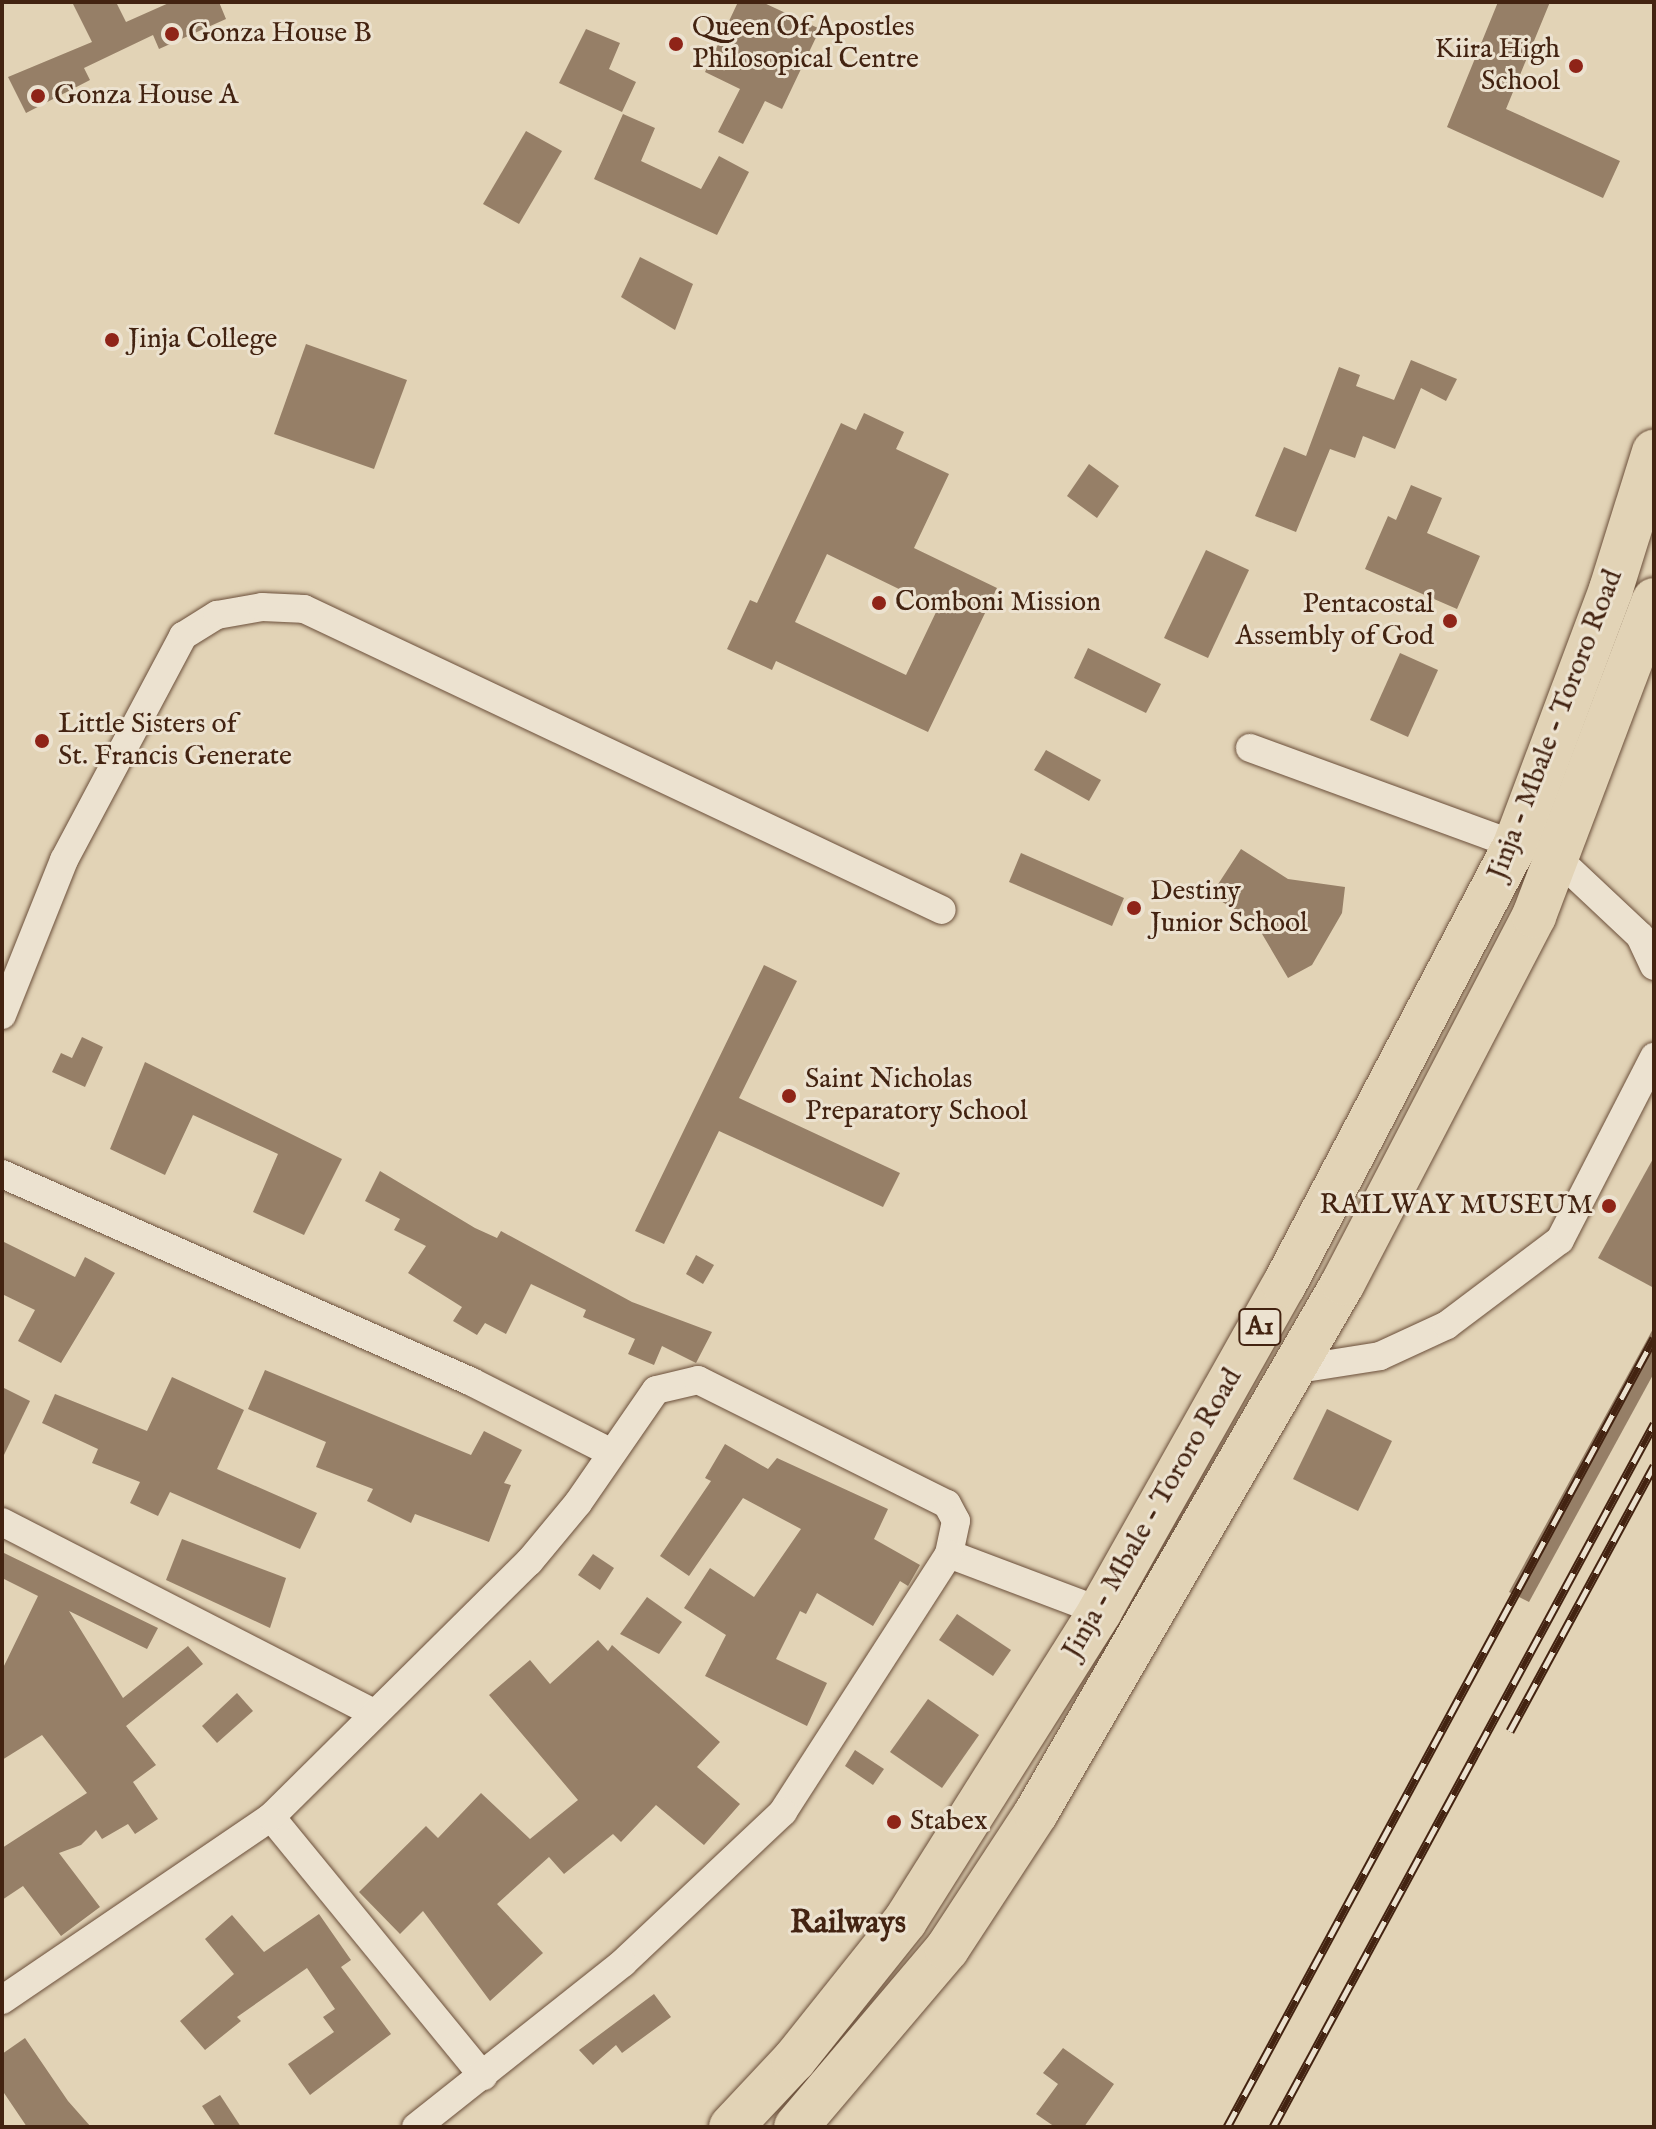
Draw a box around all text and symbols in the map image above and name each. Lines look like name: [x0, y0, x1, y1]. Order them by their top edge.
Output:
place label: Queen Of Apostles Philosopical Centre: [692, 11, 919, 77]
place label: Gonza House B: [188, 17, 372, 51]
marker: Gonza House B: [163, 25, 181, 43]
place label: Kiira High School: [1435, 33, 1560, 99]
marker: Queen Of Apostles Philosopical Centre: [667, 35, 685, 53]
marker: Kiira High School: [1567, 57, 1585, 75]
place label: Gonza House A: [54, 79, 238, 113]
marker: Gonza House A: [29, 87, 47, 105]
place label: Jinja College: [128, 323, 277, 357]
marker: Jinja College: [103, 331, 121, 349]
street label: Jinja - Mbale - Tororo Road: [1481, 565, 1631, 885]
place label: Comboni Mission: [895, 586, 1101, 620]
place label: Pentacostal Assembly of God: [1235, 588, 1434, 654]
marker: Comboni Mission: [870, 594, 888, 612]
marker: Pentacostal Assembly of God: [1441, 612, 1459, 630]
place label: Little Sisters of St. Francis Generate: [58, 708, 292, 774]
marker: Little Sisters of St. Francis Generate: [33, 732, 51, 750]
place label: Destiny Junior School: [1150, 875, 1308, 941]
marker: Destiny Junior School: [1125, 899, 1143, 917]
place label: Saint Nicholas Preparatory School: [805, 1063, 1028, 1129]
marker: Saint Nicholas Preparatory School: [780, 1087, 798, 1105]
place label: RAILWAY MUSEUM: [1319, 1189, 1593, 1223]
marker: RAILWAY MUSEUM: [1600, 1197, 1618, 1215]
road number: A1: [1238, 1305, 1282, 1349]
street label: Jinja - Mbale - Tororo Road: [1056, 1363, 1250, 1665]
place label: Stabex: [910, 1805, 988, 1839]
marker: Stabex: [885, 1813, 903, 1831]
district label: Railways: [790, 1905, 906, 1943]

